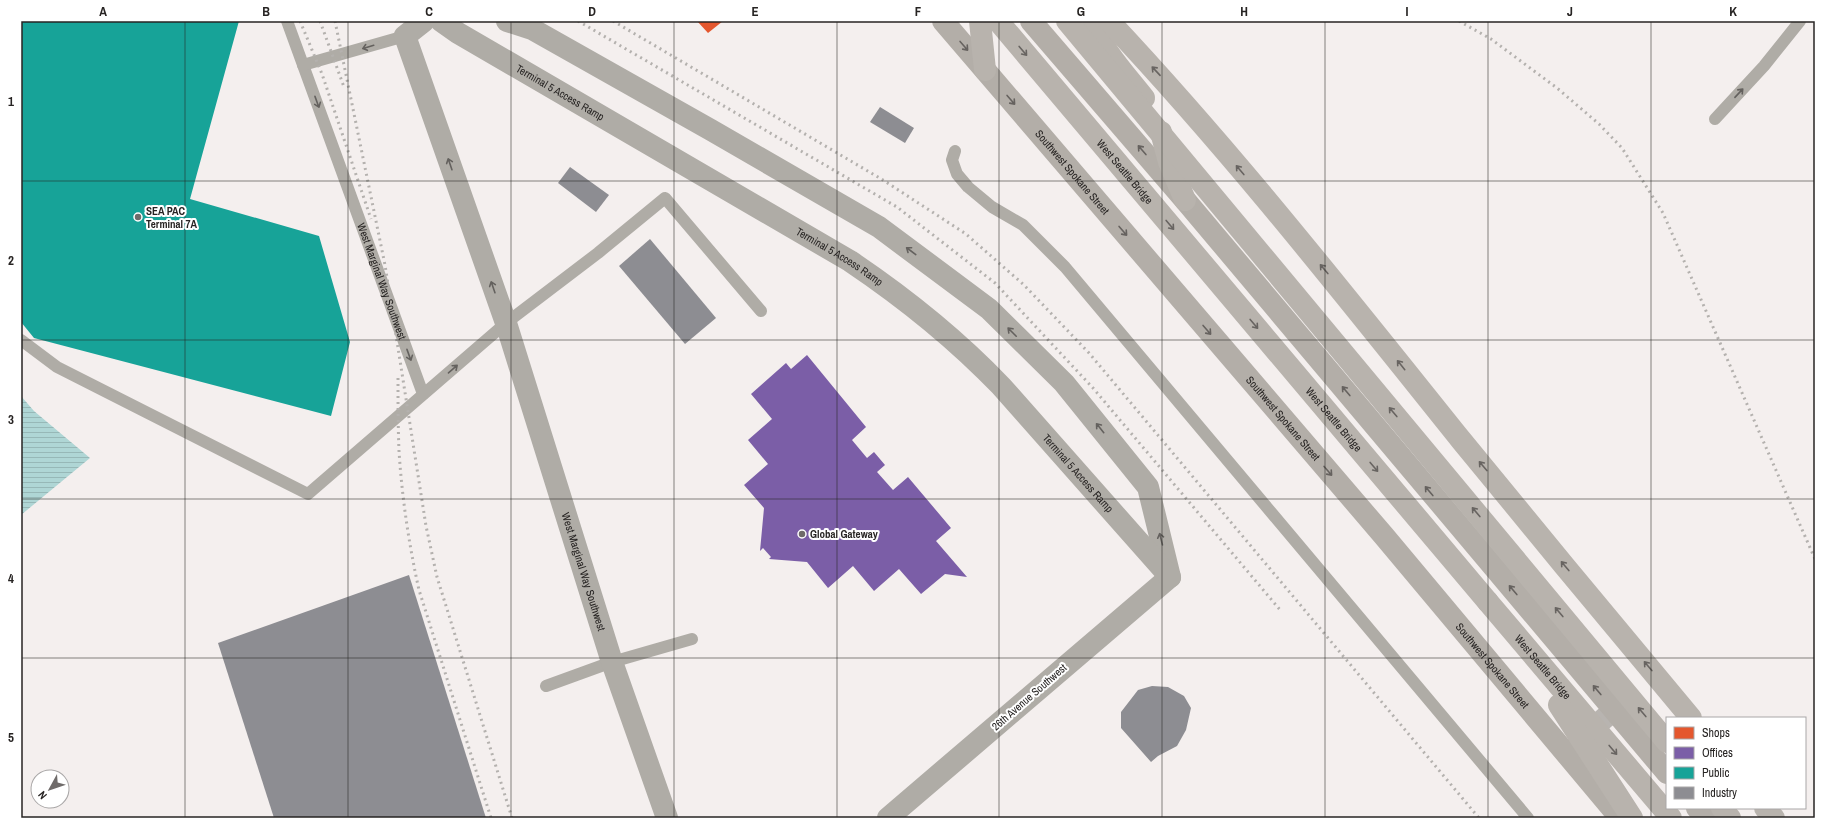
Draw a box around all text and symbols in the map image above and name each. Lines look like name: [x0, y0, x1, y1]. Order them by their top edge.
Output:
text: A: [99, 3, 107, 20]
text: B: [262, 3, 270, 20]
text: C: [425, 3, 433, 20]
text: D: [588, 3, 596, 20]
text: E: [751, 3, 759, 20]
text: F: [915, 3, 922, 20]
text: G: [1077, 3, 1085, 20]
text: H: [1240, 3, 1248, 20]
text: I: [1406, 3, 1409, 20]
text: J: [1567, 3, 1573, 20]
text: K: [1729, 3, 1737, 20]
one-way arrow: [960, 40, 969, 51]
one-way arrow: [361, 44, 374, 51]
one-way arrow: [1018, 45, 1027, 56]
street label: Terminal 5 Access Ramp: [513, 61, 607, 124]
one-way arrow: [1152, 66, 1161, 76]
one-way arrow: [1735, 88, 1744, 98]
text: 1: [8, 93, 14, 110]
one-way arrow: [313, 95, 321, 107]
one-way arrow: [1006, 95, 1015, 105]
street label: Southwest Spokane Street: [1032, 127, 1113, 218]
street label: West Seattle Bridge: [1094, 136, 1156, 207]
one-way arrow: [1137, 144, 1146, 155]
one-way arrow: [446, 158, 453, 171]
one-way arrow: [1235, 164, 1244, 175]
place label: SEA PAC Terminal 7A: [146, 204, 197, 231]
marker: SEA PAC Terminal 7A: [133, 212, 143, 222]
one-way arrow: [1165, 220, 1174, 230]
street label: West Marginal Way Southwest: [354, 221, 410, 342]
street label: Terminal 5 Access Ramp: [794, 224, 886, 289]
one-way arrow: [1118, 225, 1127, 236]
one-way arrow: [905, 247, 916, 255]
text: 2: [8, 252, 14, 269]
one-way arrow: [1319, 264, 1328, 275]
one-way arrow: [489, 281, 497, 293]
one-way arrow: [1249, 319, 1258, 330]
one-way arrow: [1203, 324, 1212, 335]
one-way arrow: [1007, 327, 1017, 337]
one-way arrow: [406, 349, 414, 361]
one-way arrow: [1397, 359, 1405, 370]
one-way arrow: [448, 364, 458, 373]
street label: Southwest Spokane Street: [1243, 373, 1324, 464]
street label: West Seattle Bridge: [1303, 384, 1365, 454]
one-way arrow: [1341, 386, 1350, 396]
one-way arrow: [1388, 407, 1397, 418]
text: 3: [8, 411, 14, 428]
one-way arrow: [1096, 422, 1104, 433]
street label: Terminal 5 Access Ramp: [1040, 431, 1116, 515]
one-way arrow: [1478, 460, 1487, 471]
one-way arrow: [1369, 461, 1378, 472]
one-way arrow: [1324, 465, 1333, 476]
one-way arrow: [1425, 485, 1434, 496]
one-way arrow: [1471, 507, 1480, 517]
street label: West Marginal Way Southwest: [559, 511, 609, 633]
place label: Global Gateway: [810, 527, 878, 541]
marker: Global Gateway: [797, 529, 807, 539]
one-way arrow: [1157, 533, 1164, 546]
one-way arrow: [1561, 561, 1570, 571]
text: 4: [8, 570, 14, 587]
one-way arrow: [1508, 585, 1517, 595]
one-way arrow: [1554, 607, 1563, 617]
street label: Southwest Spokane Street: [1453, 620, 1532, 712]
street label: West Seattle Bridge: [1512, 632, 1574, 702]
street label: 26th Avenue Southwest: [989, 660, 1070, 733]
one-way arrow: [1644, 661, 1653, 672]
one-way arrow: [1592, 684, 1601, 695]
one-way arrow: [1638, 707, 1647, 717]
legend: [1666, 717, 1806, 809]
text: Shops: [1702, 725, 1730, 741]
text: 5: [8, 729, 14, 746]
one-way arrow: [1608, 744, 1617, 755]
text: Offices: [1702, 745, 1733, 761]
text: Public: [1702, 765, 1729, 781]
north arrow: [30, 769, 70, 809]
text: Industry: [1702, 785, 1737, 801]
text: N: [35, 788, 50, 802]

